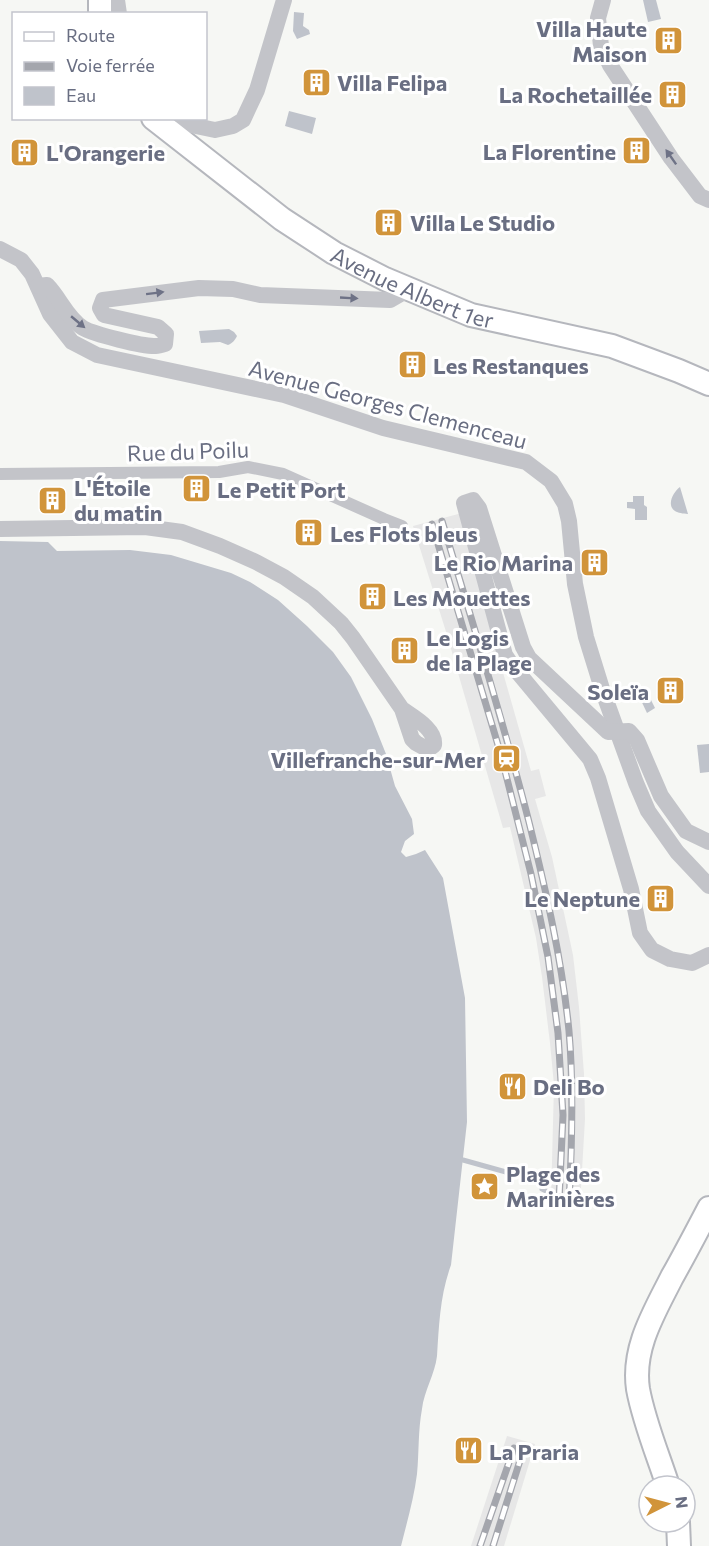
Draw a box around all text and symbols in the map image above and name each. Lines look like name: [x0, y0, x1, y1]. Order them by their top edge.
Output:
legend: [12, 12, 207, 120]
place label: Villa Haute Maison: [536, 15, 647, 67]
text: Route: [66, 24, 115, 46]
building icon: Villa Haute Maison: [652, 25, 684, 57]
text: Voie ferrée: [66, 54, 155, 76]
building icon: Villa Felipa: [300, 66, 332, 98]
place label: Villa Felipa: [337, 69, 447, 96]
building icon: La Rochetaillée: [657, 78, 689, 110]
place label: La Rochetaillée: [499, 81, 652, 108]
text: Eau: [66, 84, 96, 106]
building icon: La Florentine: [621, 135, 653, 167]
building icon: L'Orangerie: [9, 136, 41, 168]
place label: La Florentine: [483, 138, 616, 165]
place label: L'Orangerie: [46, 139, 165, 166]
one-way arrow: [665, 150, 677, 166]
building icon: Villa Le Studio: [373, 206, 405, 238]
place label: Villa Le Studio: [410, 209, 555, 236]
street label: Avenue Albert 1er: [327, 240, 497, 333]
one-way arrow: [146, 288, 165, 298]
one-way arrow: [340, 293, 359, 302]
one-way arrow: [70, 315, 85, 328]
building icon: Les Restanques: [396, 349, 428, 381]
place label: Les Restanques: [433, 352, 589, 379]
street label: Avenue Georges Clemenceau: [246, 354, 530, 454]
street label: Rue du Poilu: [127, 435, 249, 467]
building icon: Le Petit Port: [180, 473, 212, 505]
place label: L'Étoile du matin: [74, 474, 163, 526]
place label: Le Petit Port: [217, 476, 345, 503]
building icon: L'Étoile du matin: [37, 484, 69, 516]
building icon: Les Flots bleus: [293, 517, 325, 549]
place label: Les Flots bleus: [330, 520, 478, 547]
building icon: Le Rio Marina: [578, 546, 610, 578]
place label: Le Rio Marina: [434, 549, 573, 576]
building icon: Les Mouettes: [356, 581, 388, 613]
place label: Les Mouettes: [393, 584, 530, 611]
place label: Le Logis de la Plage: [426, 624, 532, 676]
building icon: Le Logis de la Plage: [389, 634, 421, 666]
building icon: Soleïa: [654, 675, 686, 707]
place label: Soleïa: [587, 678, 649, 705]
station icon: Villefranche-sur-Mer: [490, 743, 522, 775]
place label: Villefranche-sur-Mer: [270, 746, 485, 773]
building icon: Le Neptune: [645, 882, 677, 914]
place label: Le Neptune: [524, 885, 640, 912]
restaurant icon: Deli Bo: [496, 1070, 528, 1102]
place label: Deli Bo: [533, 1073, 605, 1100]
place label: Plage des Marinières: [506, 1160, 615, 1212]
place icon: Plage des Marinières: [469, 1170, 501, 1202]
restaurant icon: La Praria: [452, 1435, 484, 1467]
place label: La Praria: [489, 1438, 579, 1465]
north arrow: [637, 1474, 697, 1534]
text: N: [672, 1495, 692, 1509]

